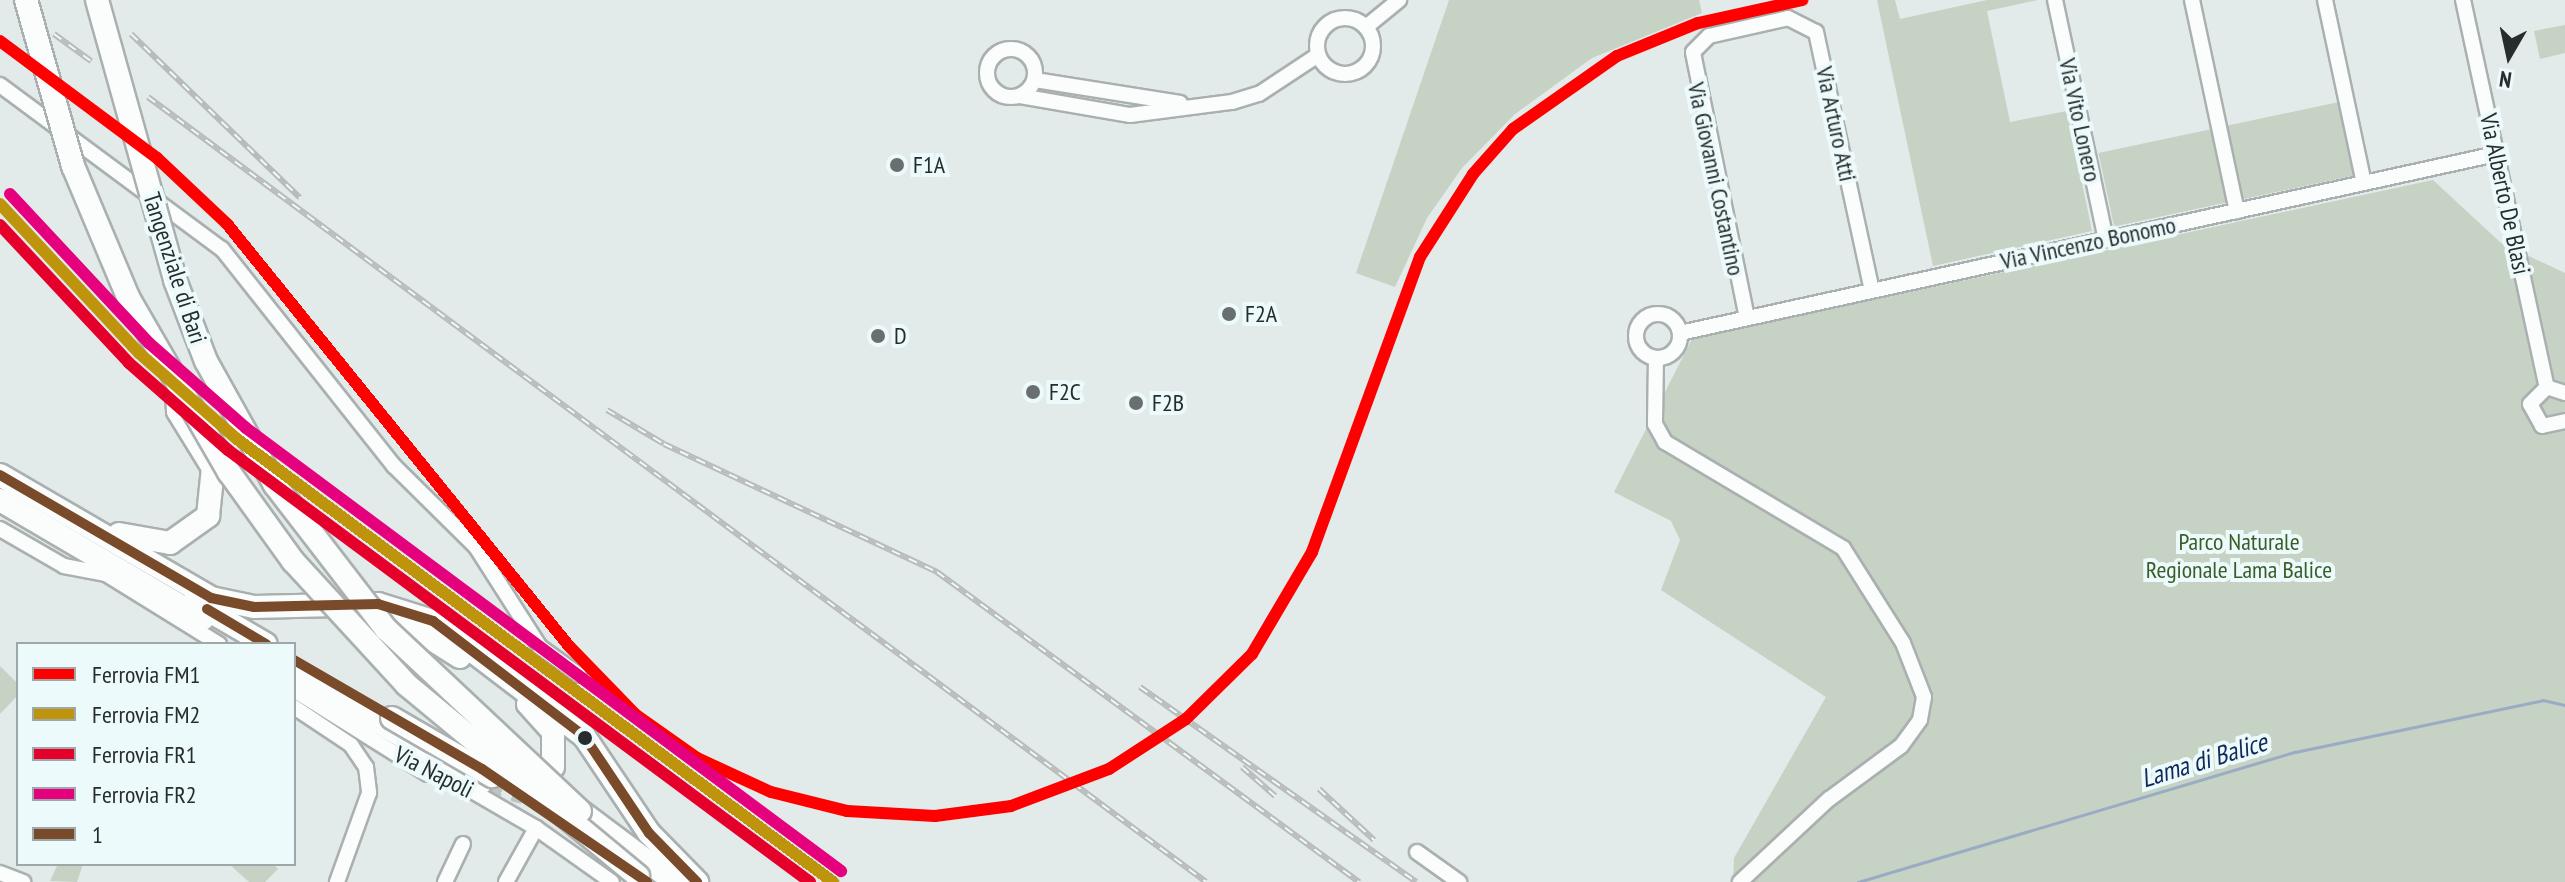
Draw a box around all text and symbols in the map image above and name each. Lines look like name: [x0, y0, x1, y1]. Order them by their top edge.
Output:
north arrow: [2469, 16, 2549, 96]
street label: Via Vito Lonero: [2053, 55, 2107, 185]
street label: Via Arturo Atti: [1810, 63, 1862, 185]
text: N: [2497, 65, 2513, 94]
street label: Via Giovanni Costantino: [1681, 80, 1751, 278]
street label: Via Alberto De Blasi: [2474, 110, 2536, 278]
place label: F1A: [913, 151, 945, 179]
marker: F1A: [888, 156, 906, 174]
street label: Tangenziale di Bari: [137, 189, 213, 347]
street label: Via Vincenzo Bonomo: [1998, 210, 2178, 276]
place label: F2A: [1245, 300, 1277, 328]
marker: F2A: [1220, 305, 1238, 323]
place label: D: [894, 322, 907, 350]
marker: D: [869, 327, 887, 345]
place label: F2C: [1049, 378, 1081, 406]
marker: F2C: [1024, 383, 1042, 401]
place label: F2B: [1152, 389, 1184, 417]
marker: F2B: [1127, 394, 1145, 412]
park label: Parco Naturale Regionale Lama Balice: [2146, 528, 2332, 584]
legend: [16, 642, 296, 866]
text: Ferrovia FM1: [92, 659, 200, 690]
text: Ferrovia FM2: [92, 699, 200, 730]
water label: Lama di Balice: [2137, 726, 2271, 794]
unlabelled marker: [577, 730, 593, 746]
text: Ferrovia FR1: [92, 739, 197, 770]
street label: Via Napoli: [390, 740, 478, 804]
text: Ferrovia FR2: [92, 779, 197, 810]
text: 1: [92, 819, 103, 850]

